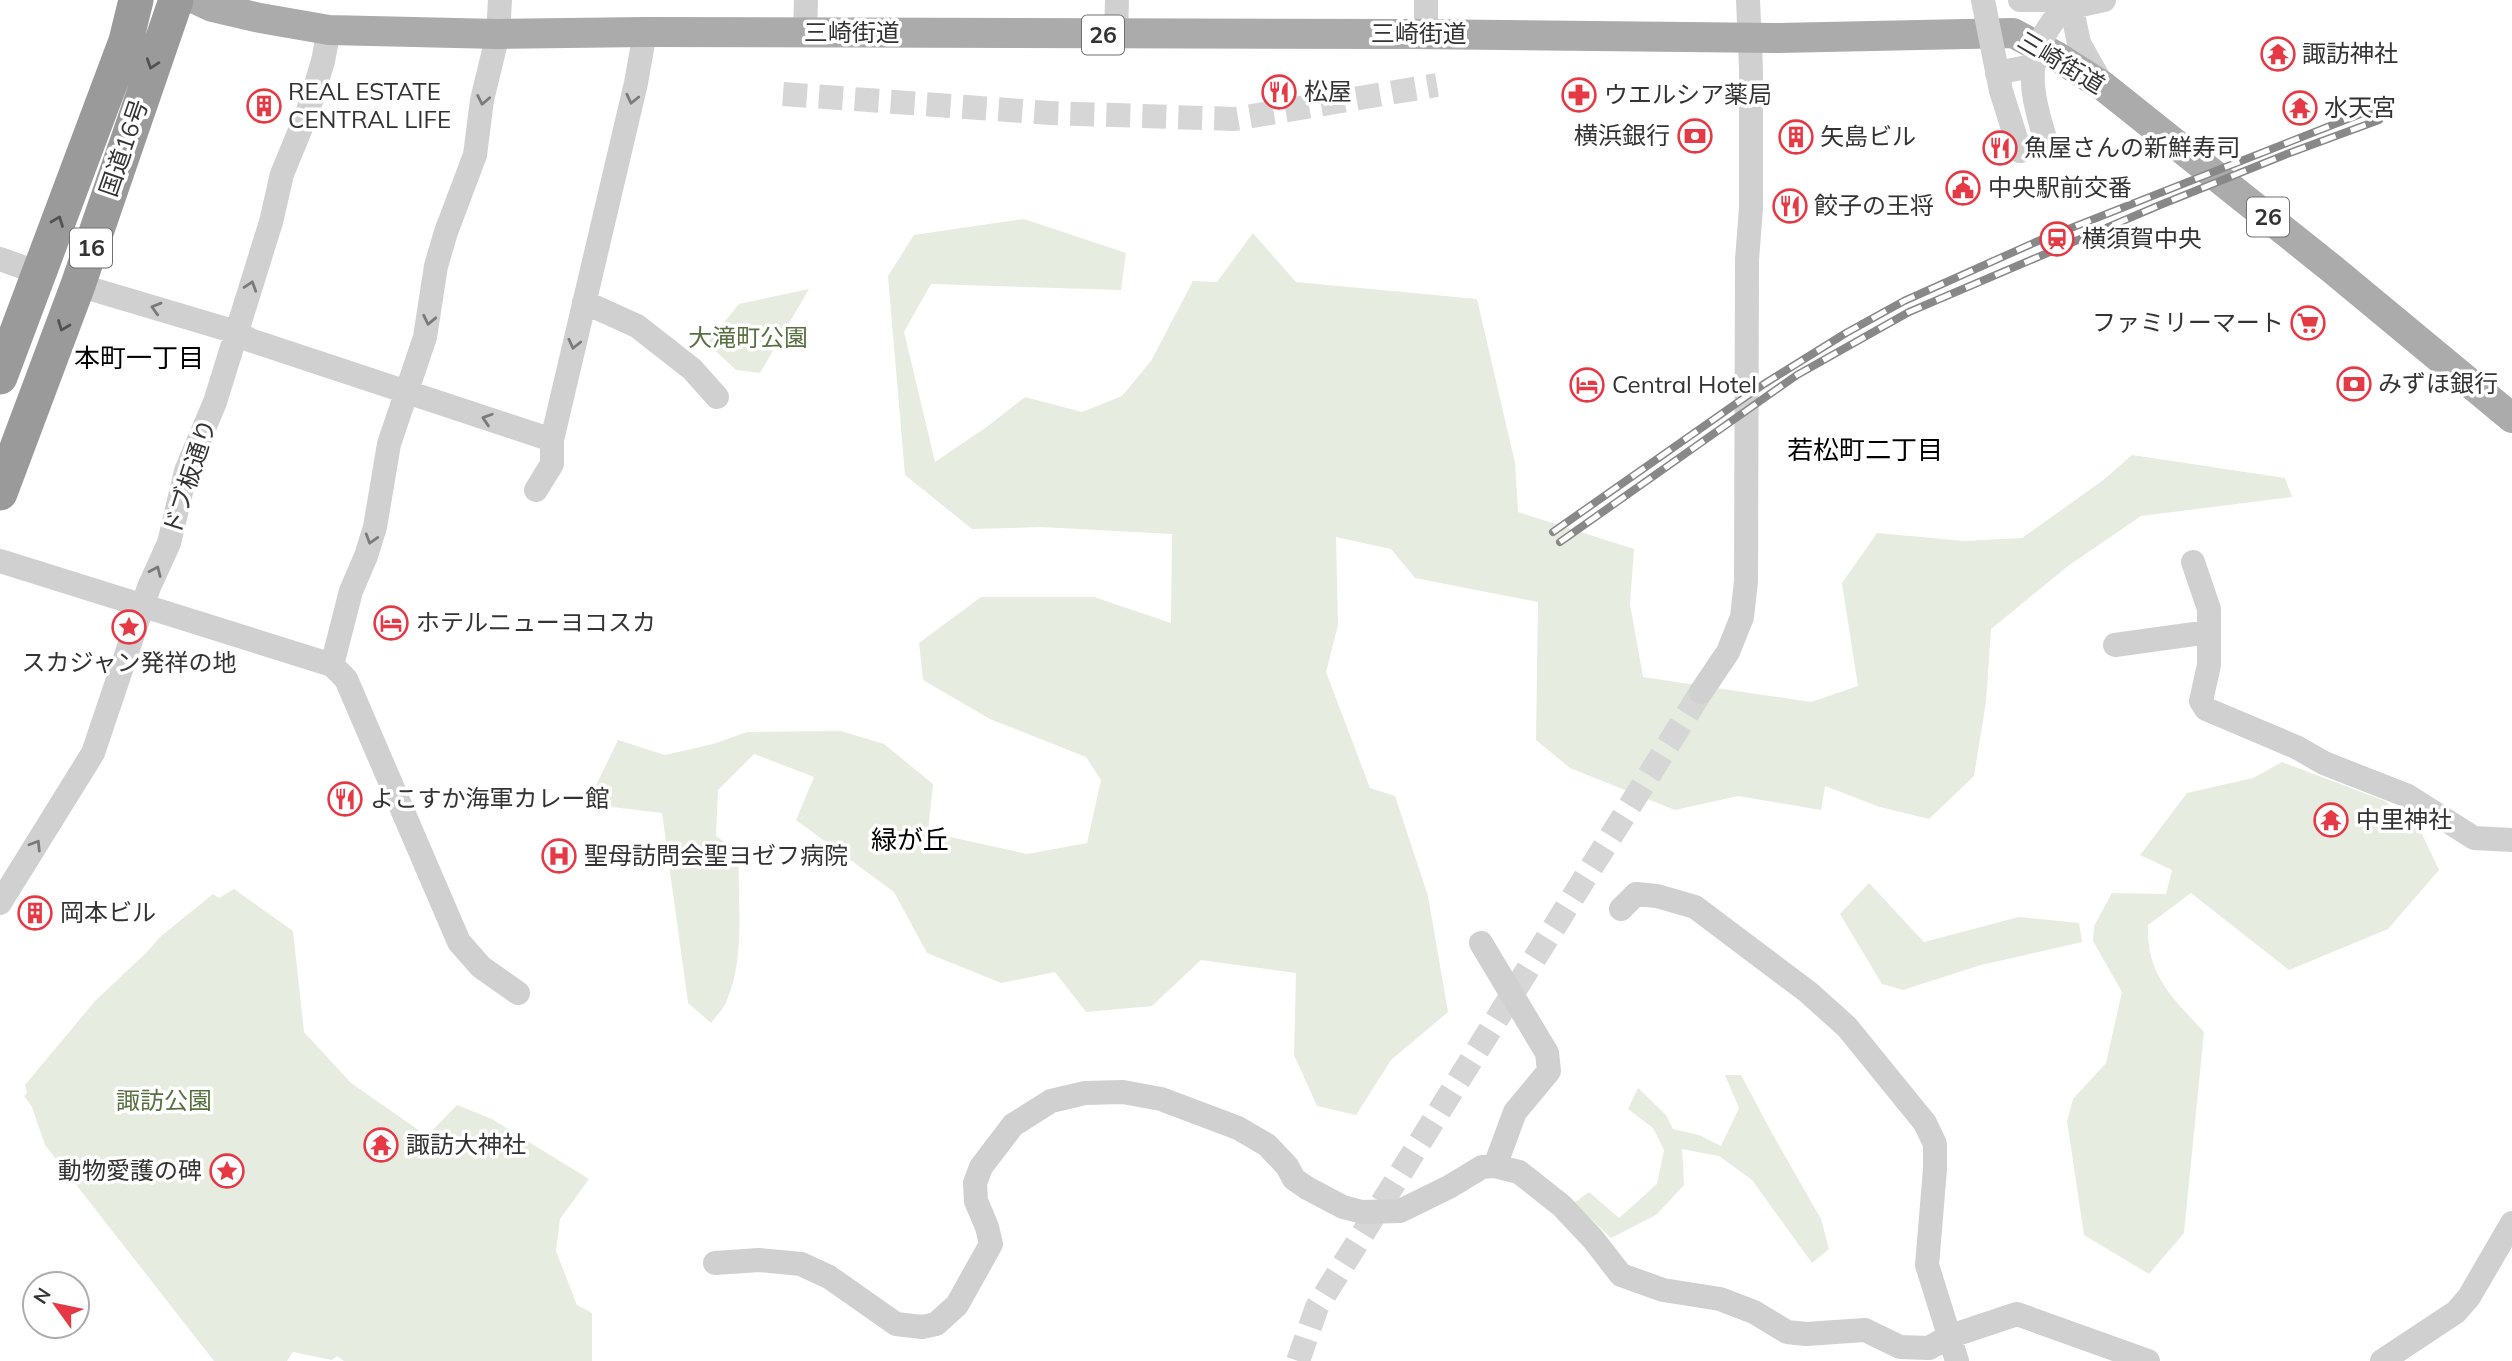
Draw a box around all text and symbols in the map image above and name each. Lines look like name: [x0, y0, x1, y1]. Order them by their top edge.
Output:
road number: 26: [1082, 16, 1124, 54]
street label: 三崎街道: [804, 17, 900, 47]
street label: 三崎街道: [1371, 18, 1467, 48]
street label: 三崎街道: [2013, 25, 2110, 100]
temple icon: 諏訪神社: [2259, 35, 2297, 73]
place label: 諏訪神社: [2302, 38, 2398, 68]
one-way arrow: [146, 58, 161, 70]
restaurant icon: 松屋: [1260, 73, 1298, 111]
place label: REAL ESTATE CENTRAL LIFE: [288, 76, 451, 134]
place label: 松屋: [1304, 76, 1352, 106]
pharmacy icon: ウエルシア薬局: [1560, 76, 1598, 114]
place label: ウエルシア薬局: [1604, 79, 1772, 109]
building icon: REAL ESTATE CENTRAL LIFE: [245, 87, 283, 125]
temple icon: 水天宮: [2281, 89, 2319, 127]
place label: 水天宮: [2324, 92, 2396, 122]
one-way arrow: [626, 93, 640, 105]
one-way arrow: [476, 94, 491, 106]
street label: 国道16号: [92, 95, 154, 200]
bank icon: 横浜銀行: [1676, 117, 1714, 155]
building icon: 矢島ビル: [1777, 118, 1815, 156]
place label: 横浜銀行: [1574, 120, 1670, 150]
place label: 矢島ビル: [1820, 121, 1916, 151]
restaurant icon: 魚屋さんの新鮮寿司: [1981, 129, 2019, 167]
place label: 魚屋さんの新鮮寿司: [2024, 132, 2240, 162]
public building icon: 中央駅前交番: [1944, 169, 1982, 207]
place label: 中央駅前交番: [1988, 172, 2132, 202]
restaurant icon: 餃子の王将: [1771, 187, 1809, 225]
place label: 餃子の王将: [1814, 190, 1934, 220]
road number: 26: [2247, 198, 2289, 236]
one-way arrow: [50, 216, 64, 228]
station icon: 横須賀中央: [2038, 220, 2076, 258]
place label: 横須賀中央: [2082, 223, 2202, 253]
road number: 16: [70, 229, 112, 268]
one-way arrow: [243, 280, 257, 292]
one-way arrow: [150, 301, 162, 316]
supermarket icon: ファミリーマート: [2289, 304, 2327, 342]
place label: ファミリーマート: [2092, 307, 2284, 337]
one-way arrow: [422, 314, 437, 326]
one-way arrow: [57, 319, 71, 331]
park label: 大滝町公園: [688, 322, 808, 352]
one-way arrow: [568, 338, 582, 350]
district label: 本町一丁目: [74, 341, 204, 374]
bank icon: みずほ銀行: [2335, 365, 2373, 403]
hotel icon: Central Hotel: [1568, 366, 1606, 404]
place label: みずほ銀行: [2378, 368, 2498, 398]
place label: Central Hotel: [1612, 369, 1757, 399]
one-way arrow: [482, 413, 494, 427]
street label: ドブ板通り: [156, 415, 222, 538]
district label: 若松町二丁目: [1787, 433, 1943, 466]
one-way arrow: [365, 533, 380, 545]
one-way arrow: [148, 566, 162, 578]
hotel icon: ホテルニューヨコスカ: [372, 604, 410, 642]
place label: ホテルニューヨコスカ: [416, 607, 656, 637]
place icon: スカジャン発祥の地: [110, 608, 148, 646]
place label: スカジャン発祥の地: [22, 647, 236, 677]
restaurant icon: よこすか海軍カレー館: [326, 780, 364, 818]
place label: よこすか海軍カレー館: [370, 783, 610, 813]
temple icon: 中里神社: [2312, 801, 2350, 839]
place label: 中里神社: [2356, 804, 2452, 834]
district label: 緑が丘: [871, 823, 949, 856]
hospital icon: 聖母訪問会聖ヨゼフ病院: [540, 837, 578, 875]
one-way arrow: [28, 839, 41, 852]
place label: 聖母訪問会聖ヨゼフ病院: [584, 840, 848, 870]
building icon: 岡本ビル: [16, 894, 54, 932]
place label: 岡本ビル: [60, 897, 156, 927]
park label: 諏訪公園: [116, 1085, 212, 1115]
temple icon: 諏訪大神社: [362, 1126, 400, 1164]
place label: 諏訪大神社: [406, 1129, 526, 1159]
place icon: 動物愛護の碑: [208, 1152, 246, 1190]
place label: 動物愛護の碑: [58, 1155, 202, 1185]
north arrow: [21, 1270, 91, 1340]
text: N: [28, 1283, 56, 1308]

